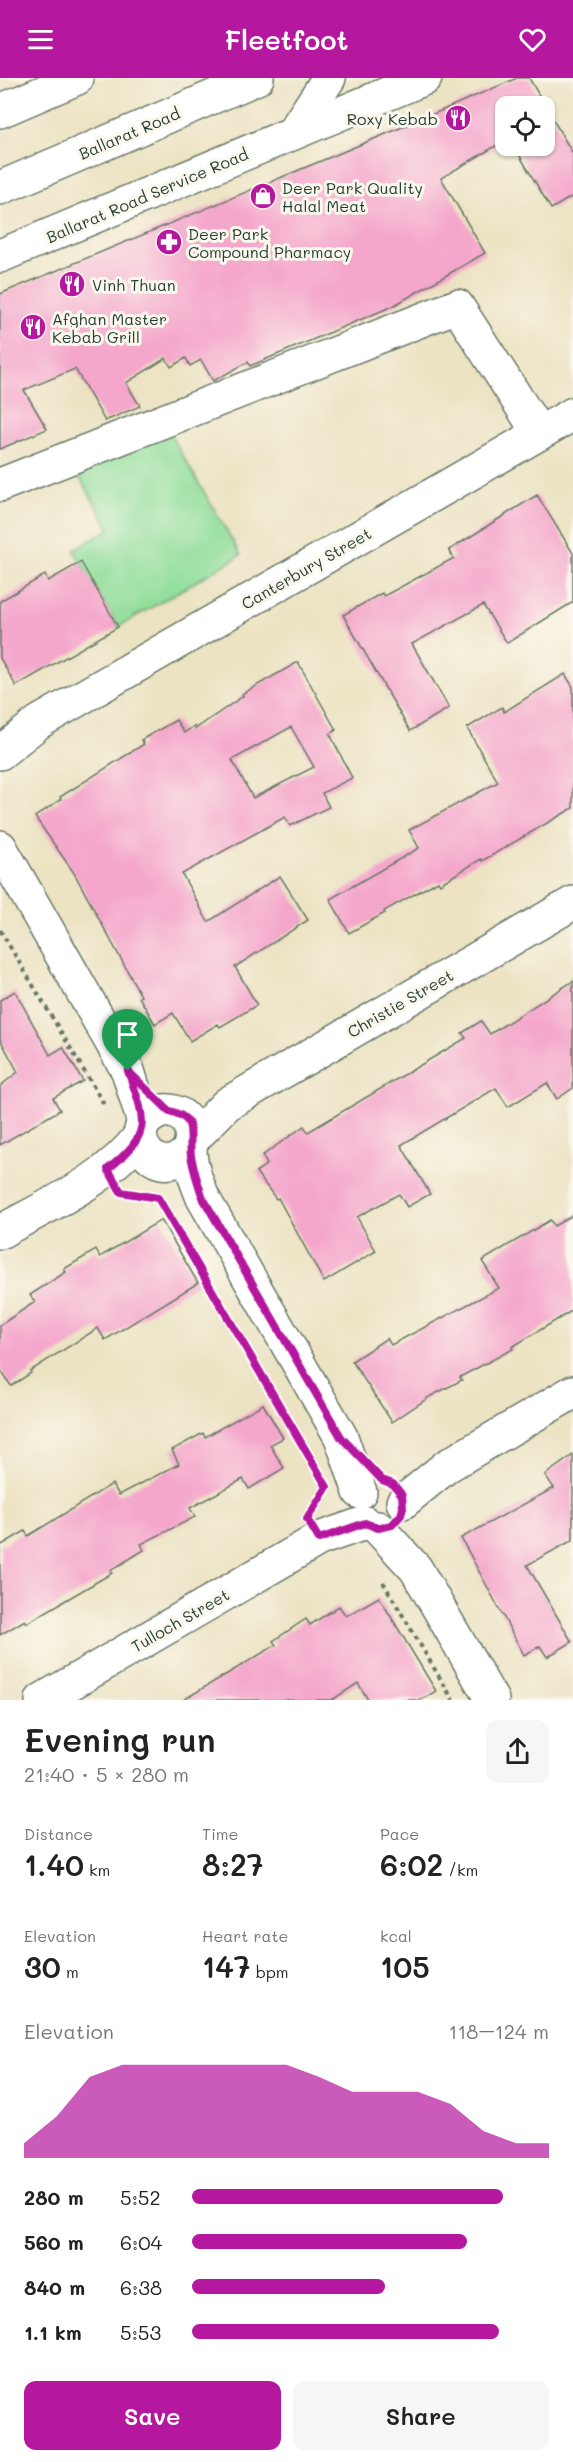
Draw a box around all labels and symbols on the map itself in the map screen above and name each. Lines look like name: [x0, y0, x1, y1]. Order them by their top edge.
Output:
street label: Ballarat Road: [75, 102, 183, 164]
restaurant icon: Roxy Kebab: [443, 103, 473, 133]
place label: Roxy Kebab: [347, 108, 438, 129]
street label: Ballarat Road Service Road: [43, 143, 251, 247]
place label: Deer Park Quality Halal Meat: [282, 177, 423, 216]
shop icon: Deer Park Quality Halal Meat: [248, 181, 278, 211]
place label: Deer Park Compound Pharmacy: [188, 223, 351, 262]
pharmacy icon: Deer Park Compound Pharmacy: [154, 227, 184, 257]
restaurant icon: Vinh Thuan: [57, 269, 87, 299]
place label: Vinh Thuan: [92, 274, 176, 295]
place label: Afghan Master Kebab Grill: [52, 308, 167, 347]
restaurant icon: Afghan Master Kebab Grill: [18, 312, 48, 342]
street label: Canterbury Street: [237, 522, 375, 614]
street label: Christie Street: [343, 964, 457, 1042]
pin: [102, 1009, 153, 1071]
street label: Tulloch Street: [127, 1583, 233, 1657]

